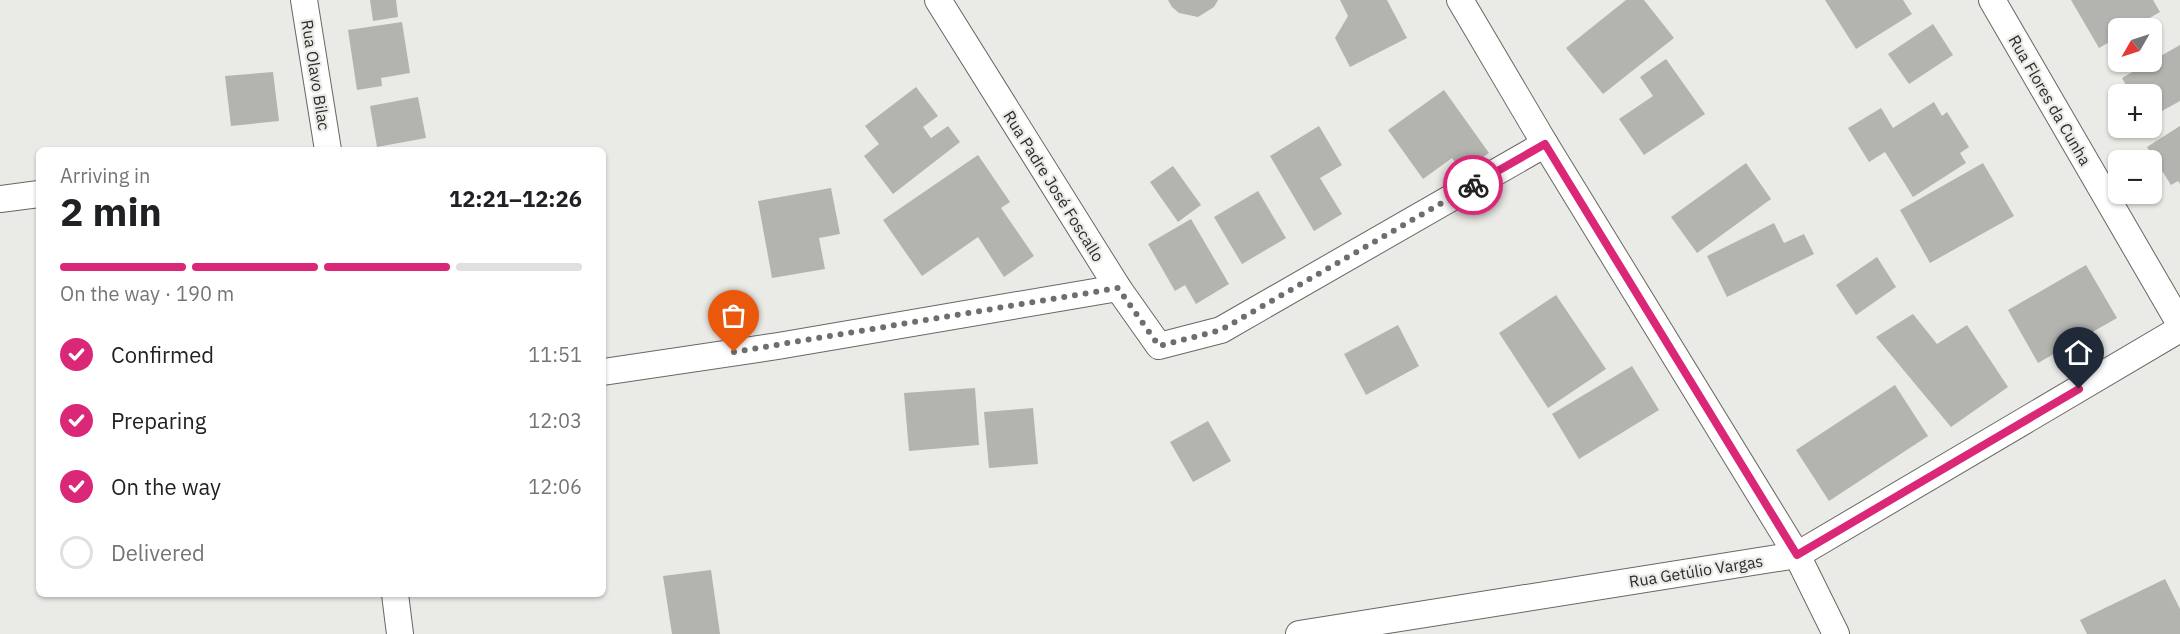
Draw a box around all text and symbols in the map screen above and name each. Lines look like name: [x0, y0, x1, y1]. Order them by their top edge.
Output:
street label: Rua Olavo Bilac: [297, 18, 335, 132]
north arrow: [2108, 18, 2162, 72]
map controls: [2108, 18, 2162, 204]
street label: Rua Flores da Cunha: [2004, 31, 2096, 169]
button: +: [2108, 84, 2162, 138]
street label: Rua Padre José Foscallo: [999, 107, 1109, 265]
button: −: [2108, 150, 2162, 204]
courier: [1443, 155, 1503, 215]
text: Arriving in: [60, 162, 150, 189]
icon: bike: [1457, 169, 1490, 202]
text: 12:21–12:26: [449, 184, 582, 213]
text: 2 min: [60, 186, 162, 237]
text: On the way · 190 m: [60, 280, 234, 307]
pin: [708, 290, 759, 352]
icon: bag: [717, 299, 750, 332]
pin: [2053, 327, 2104, 389]
icon: home: [2062, 336, 2095, 369]
icon: check: [60, 338, 93, 371]
text: Confirmed: [111, 340, 214, 369]
text: 11:51: [528, 341, 582, 368]
icon: check: [60, 404, 93, 437]
text: Preparing: [111, 406, 206, 435]
text: 12:03: [528, 407, 582, 434]
icon: check: [60, 470, 93, 503]
text: On the way: [111, 472, 221, 501]
text: 12:06: [528, 473, 582, 500]
text: Delivered: [111, 538, 205, 567]
street label: Rua Getúlio Vargas: [1628, 551, 1764, 591]

